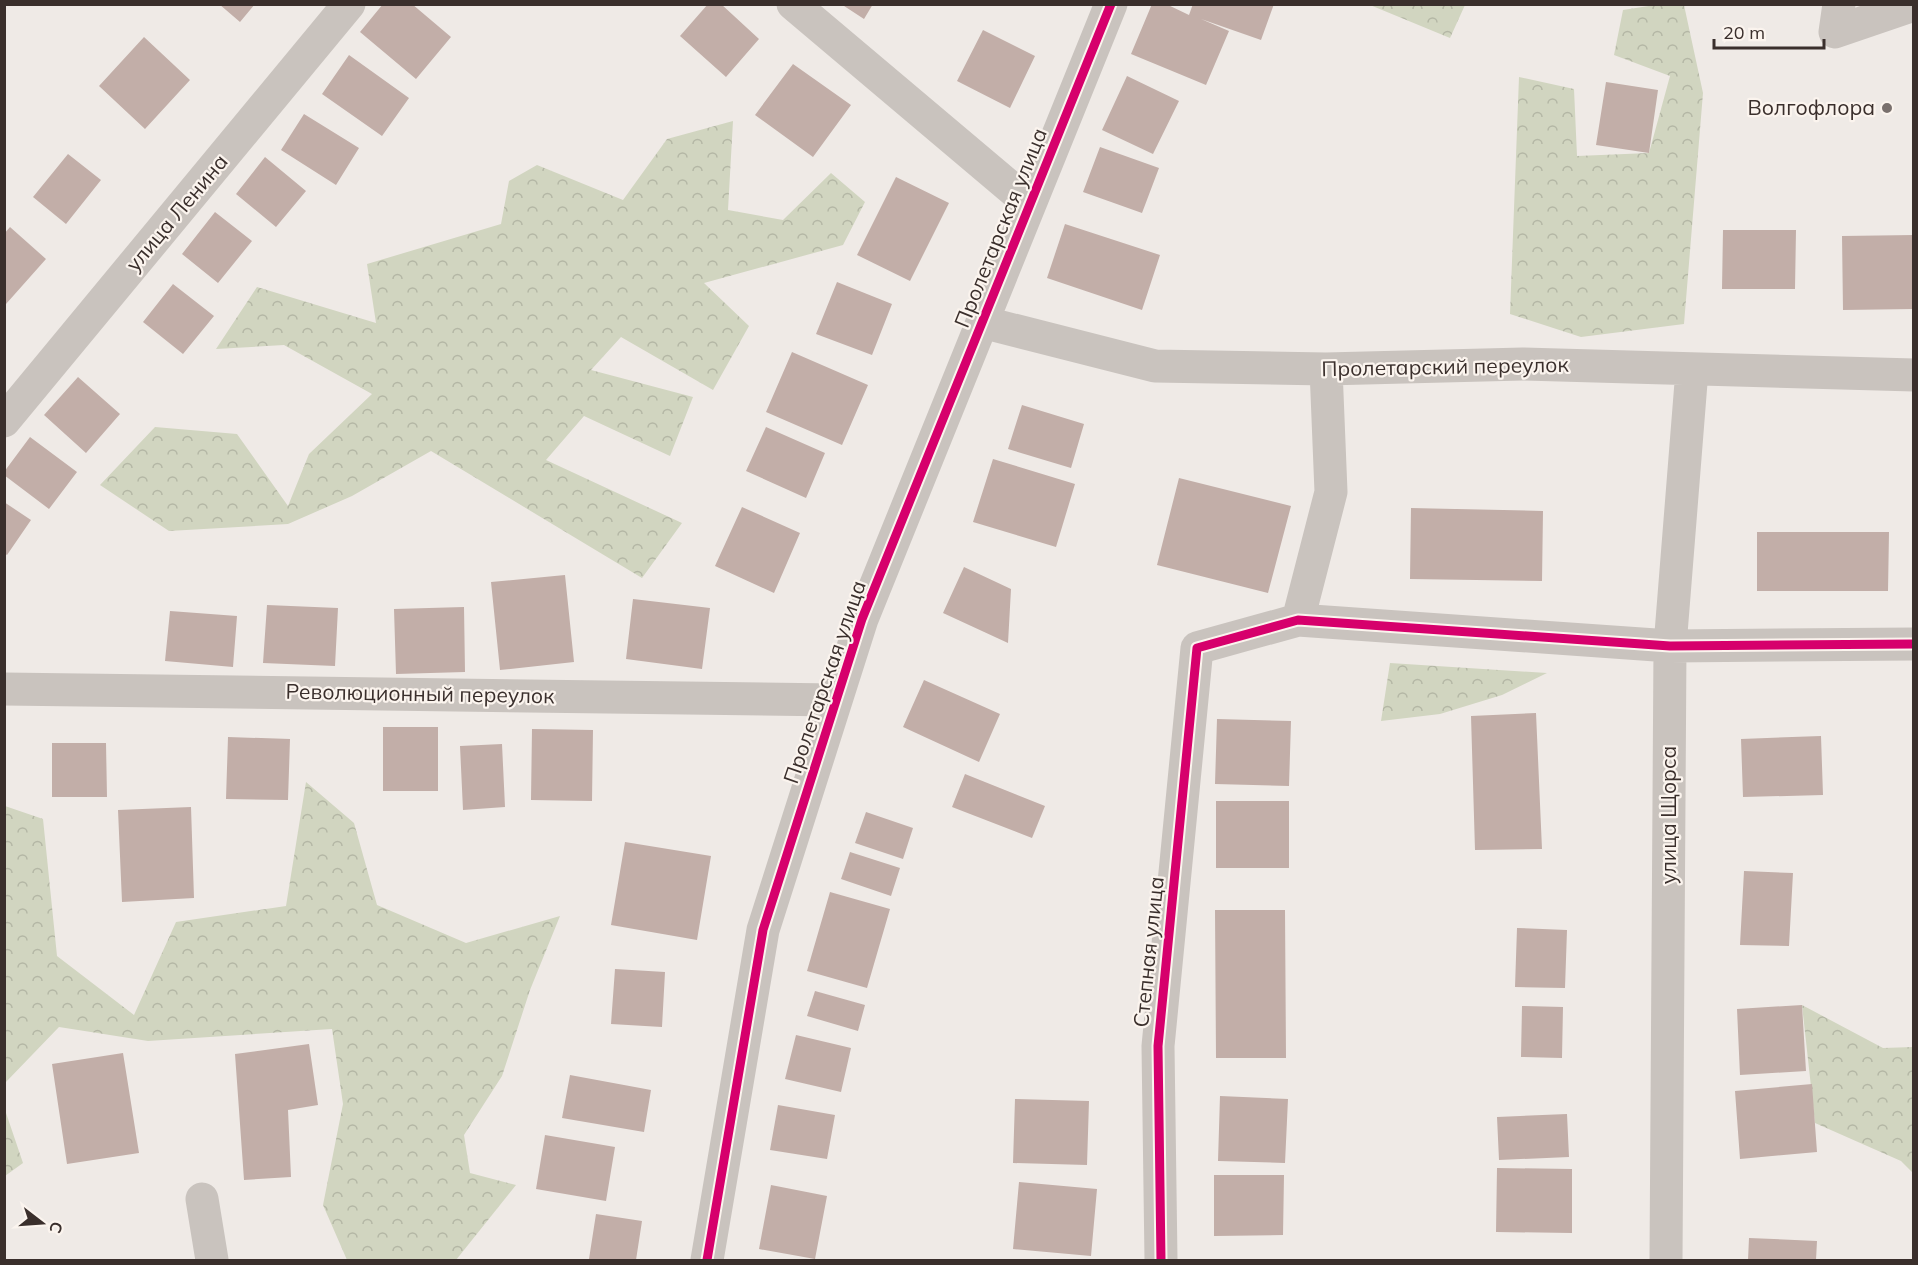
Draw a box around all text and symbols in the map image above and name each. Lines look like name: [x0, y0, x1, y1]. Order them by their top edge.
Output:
scale bar: [1714, 12, 1824, 50]
text: 20 m: [1723, 21, 1765, 44]
place label: Волгофлора: [1748, 94, 1875, 120]
marker: Волгофлора: [1880, 101, 1894, 115]
street label: Пролетарская улица: [948, 124, 1052, 331]
street label: улица Ленина: [120, 149, 233, 276]
street label: Пролетарский переулок: [1321, 351, 1570, 381]
street label: Пролетарская улица: [777, 577, 871, 787]
street label: Революционный переулок: [285, 678, 555, 708]
street label: улица Щорса: [1655, 746, 1681, 884]
street label: Степная улица: [1127, 875, 1169, 1029]
north arrow: [12, 1193, 72, 1253]
text: С: [45, 1219, 68, 1236]

